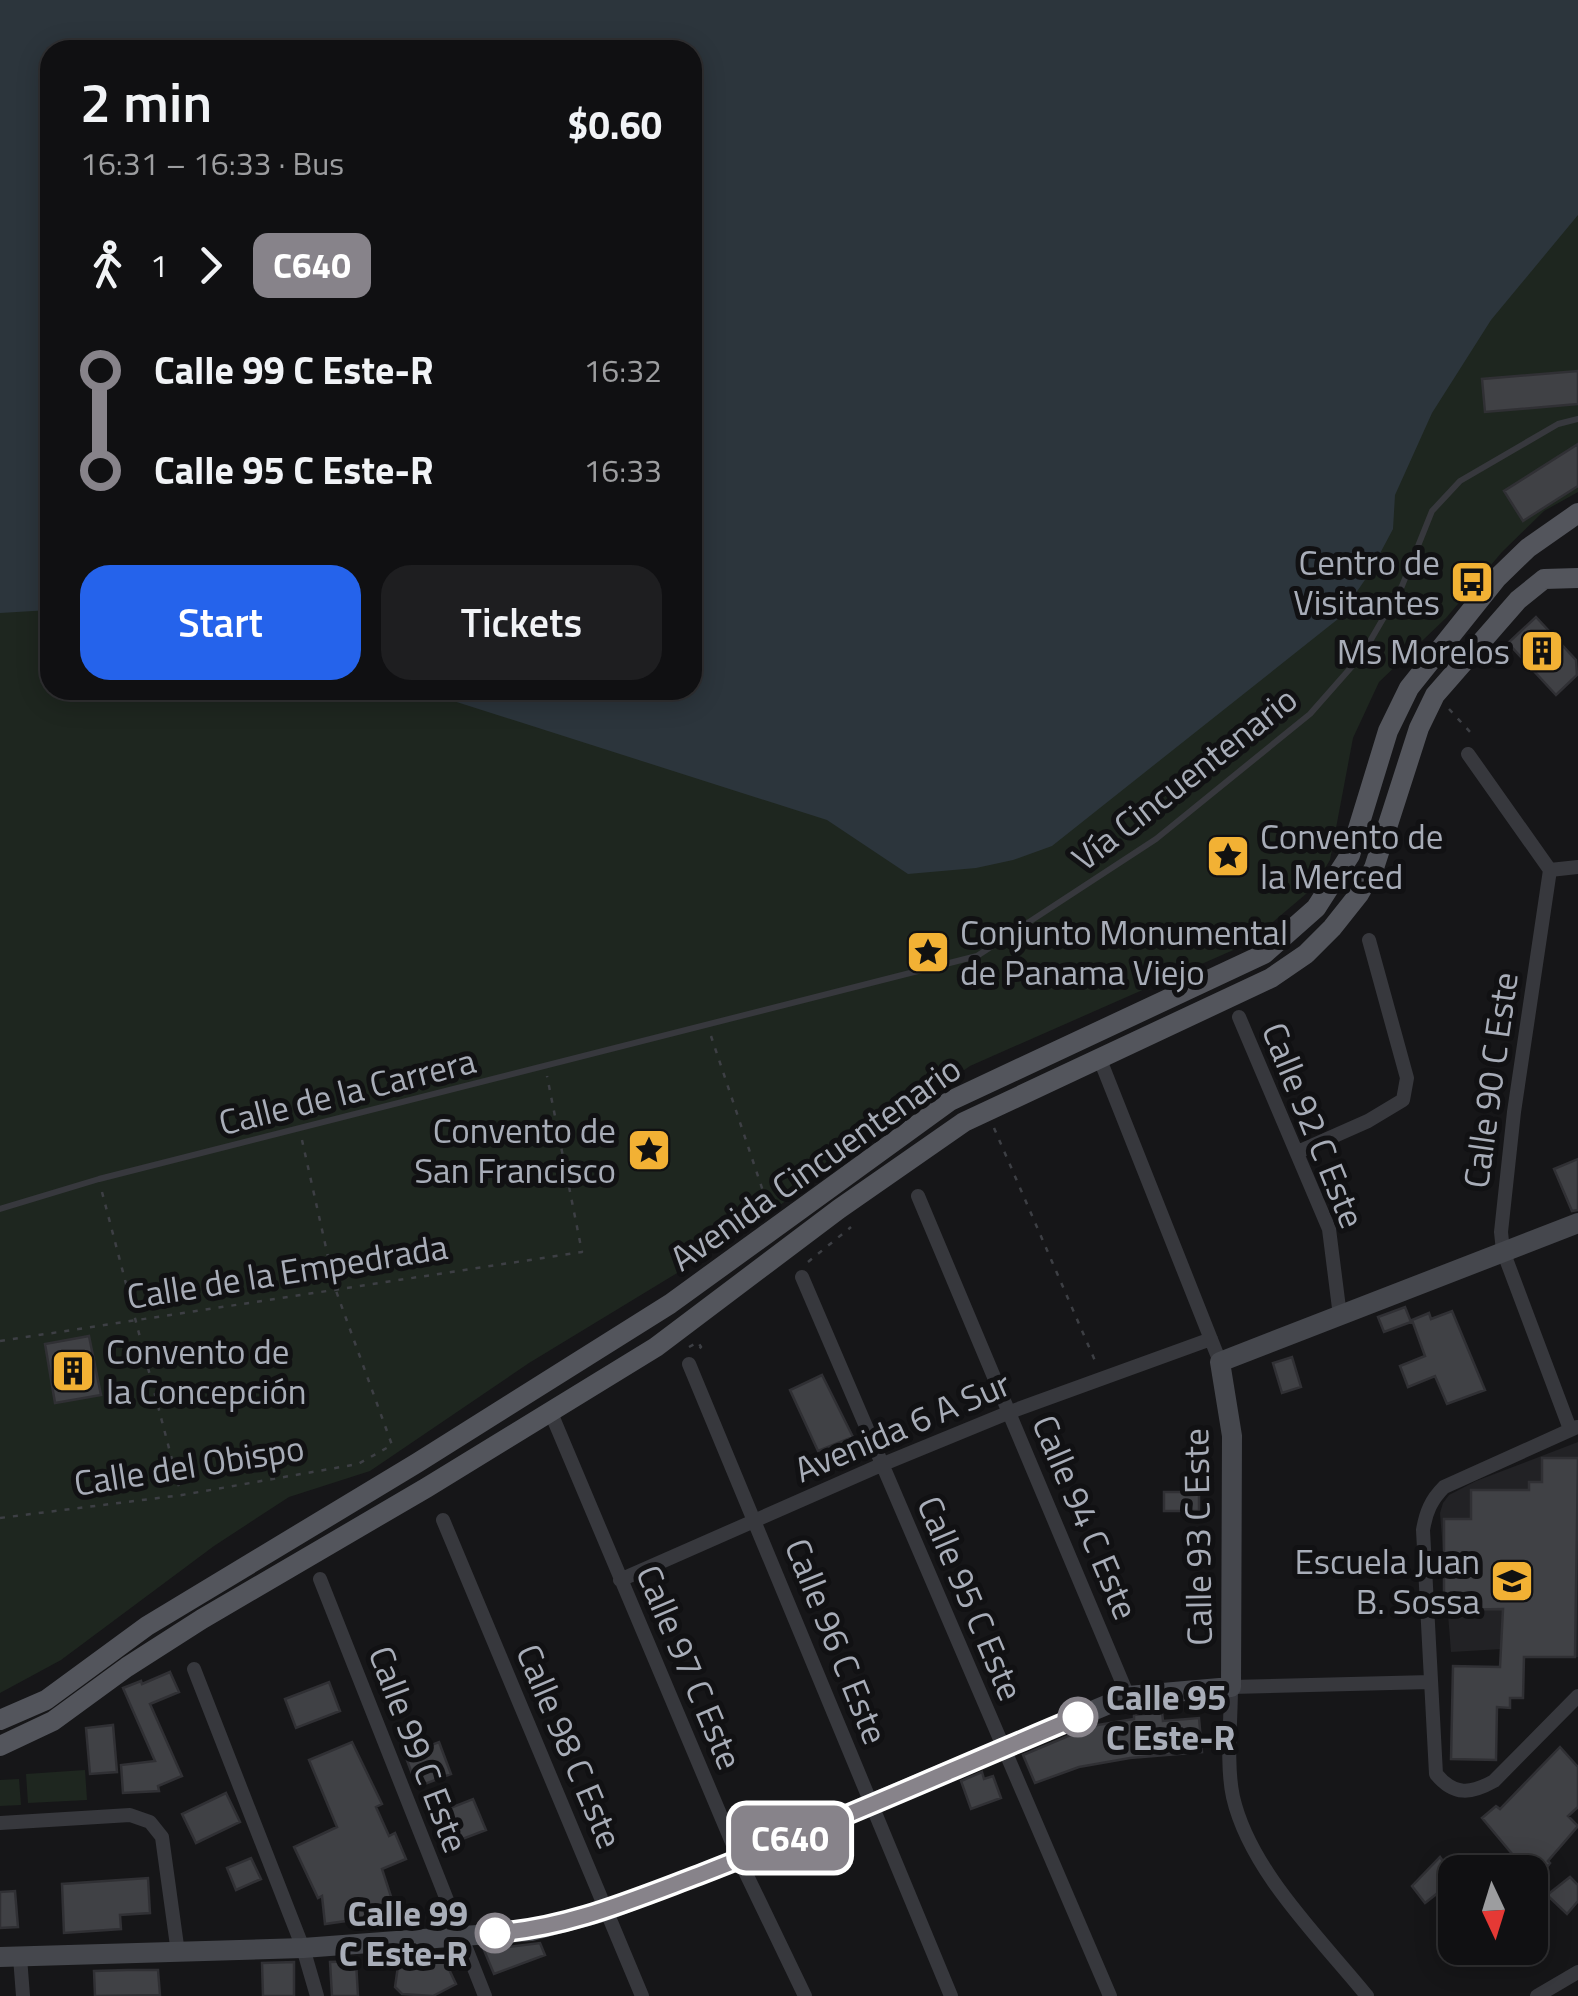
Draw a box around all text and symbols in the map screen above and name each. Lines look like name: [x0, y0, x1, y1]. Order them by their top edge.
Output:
text: 2 min: [80, 60, 212, 143]
text: $0.60: [567, 96, 662, 154]
text: 16:31 – 16:33 · Bus: [80, 139, 344, 187]
icon: walk: [80, 238, 135, 293]
icon: forward: [183, 238, 238, 293]
text: C640: [273, 238, 351, 292]
text: 1: [150, 241, 168, 289]
text: Calle 99 C Este-R: [154, 341, 434, 399]
text: 16:32: [583, 346, 662, 394]
text: Calle 95 C Este-R: [154, 441, 434, 499]
text: 16:33: [583, 446, 662, 494]
place label: Centro de Visitantes: [1293, 535, 1440, 629]
bus stop icon: Centro de Visitantes: [1449, 559, 1495, 605]
button: Start: [80, 565, 361, 680]
button: Tickets: [381, 565, 662, 680]
place label: Ms Morelos: [1337, 624, 1510, 678]
building icon: Ms Morelos: [1519, 628, 1565, 674]
street label: Vía Cincuentenario: [1060, 673, 1308, 883]
place label: Convento de la Merced: [1260, 809, 1443, 903]
place icon: Convento de la Merced: [1205, 833, 1251, 879]
place label: Conjunto Monumental de Panama Viejo: [960, 905, 1288, 999]
place icon: Conjunto Monumental de Panama Viejo: [905, 929, 951, 975]
street label: Calle 90 C Este: [1448, 969, 1532, 1191]
street label: Calle 92 C Este: [1248, 1014, 1380, 1236]
street label: Calle de la Carrera: [213, 1033, 481, 1149]
street label: Avenida Cincuentenario: [658, 1042, 972, 1284]
place label: Convento de San Francisco: [414, 1103, 616, 1197]
place icon: Convento de San Francisco: [626, 1127, 672, 1173]
street label: Calle de la Empedrada: [123, 1219, 451, 1323]
place label: Convento de la Concepción: [106, 1324, 307, 1418]
building icon: Convento de la Concepción: [50, 1348, 96, 1394]
street label: Avenida 6 A Sur: [786, 1356, 1018, 1496]
street label: Calle 94 C Este: [1019, 1406, 1153, 1628]
street label: Calle del Obispo: [70, 1420, 308, 1510]
street label: Calle 93 C Este: [1168, 1428, 1226, 1646]
street label: Calle 95 C Este: [904, 1487, 1038, 1709]
street label: Calle 96 C Este: [771, 1530, 903, 1752]
place label: Escuela Juan B. Sossa: [1294, 1534, 1480, 1628]
street label: Calle 97 C Este: [623, 1556, 757, 1778]
school or university icon: Escuela Juan B. Sossa: [1489, 1558, 1535, 1604]
street label: Calle 98 C Este: [503, 1635, 637, 1857]
street label: Calle 99 C Este: [355, 1638, 483, 1860]
place label: Calle 95 C Este-R: [1106, 1670, 1235, 1764]
marker: Calle 95 C Este-R: [1059, 1698, 1097, 1736]
line badge: C640: [720, 1806, 860, 1870]
text: C640: [751, 1811, 829, 1865]
north arrow: [1438, 1855, 1548, 1965]
map controls: [1438, 1855, 1548, 1965]
place label: Calle 99 C Este-R: [339, 1886, 468, 1980]
marker: Calle 99 C Este-R: [476, 1914, 514, 1952]

